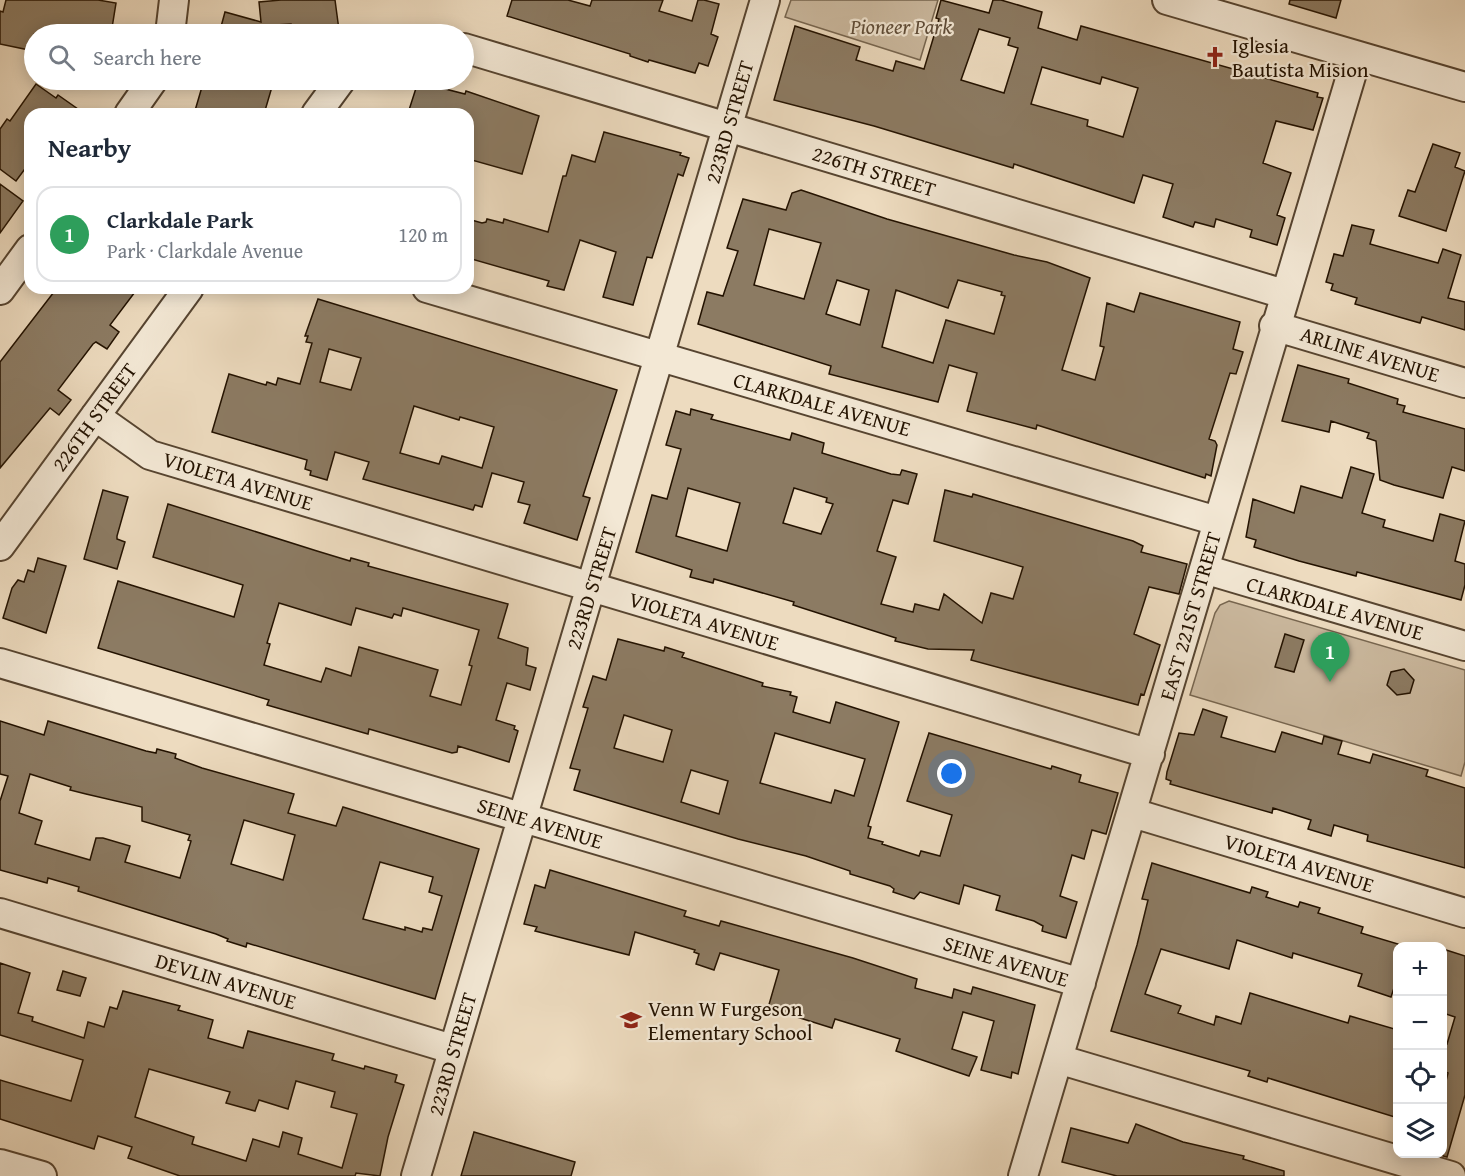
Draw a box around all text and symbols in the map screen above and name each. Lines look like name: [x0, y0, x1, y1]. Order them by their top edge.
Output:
park label: Pioneer Park: [849, 11, 952, 42]
search box: [24, 24, 474, 90]
place label: Iglesia Bautista Mision: [1232, 30, 1369, 85]
icon: search: [45, 41, 78, 74]
text: Search here: [93, 41, 202, 73]
church icon: Iglesia Bautista Mision: [1203, 45, 1227, 69]
street label: 223RD STREET: [697, 57, 761, 187]
text: Nearby: [48, 128, 131, 167]
street label: 226TH STREET: [808, 137, 940, 205]
text: Clarkdale Park: [107, 204, 253, 236]
text: 1: [64, 220, 75, 249]
text: 120 m: [398, 220, 448, 249]
text: Park · Clarkdale Avenue: [107, 236, 303, 265]
street label: ARLINE AVENUE: [1297, 318, 1444, 390]
street label: 226TH STREET: [44, 356, 144, 478]
street label: CLARKDALE AVENUE: [730, 364, 915, 444]
street label: VIOLETA AVENUE: [159, 443, 317, 519]
street label: 223RD STREET: [558, 523, 624, 653]
street label: EAST 221ST STREET: [1151, 528, 1229, 704]
street label: CLARKDALE AVENUE: [1243, 568, 1428, 648]
street label: VIOLETA AVENUE: [625, 583, 783, 659]
pin: 1: [1310, 632, 1350, 682]
your location: [937, 759, 966, 788]
street label: SEINE AVENUE: [473, 789, 607, 857]
street label: VIOLETA AVENUE: [1220, 825, 1378, 901]
street label: SEINE AVENUE: [939, 927, 1073, 995]
map controls: [1393, 942, 1447, 1158]
button: +: [1393, 942, 1447, 996]
street label: DEVLIN AVENUE: [152, 945, 301, 1017]
street label: 223RD STREET: [420, 989, 484, 1119]
place label: Venn W Furgeson Elementary School: [648, 993, 813, 1048]
button: −: [1393, 996, 1447, 1050]
school or university icon: Venn W Furgeson Elementary School: [619, 1008, 643, 1032]
button: locate: [1393, 1050, 1447, 1104]
button: layers: [1393, 1104, 1447, 1158]

